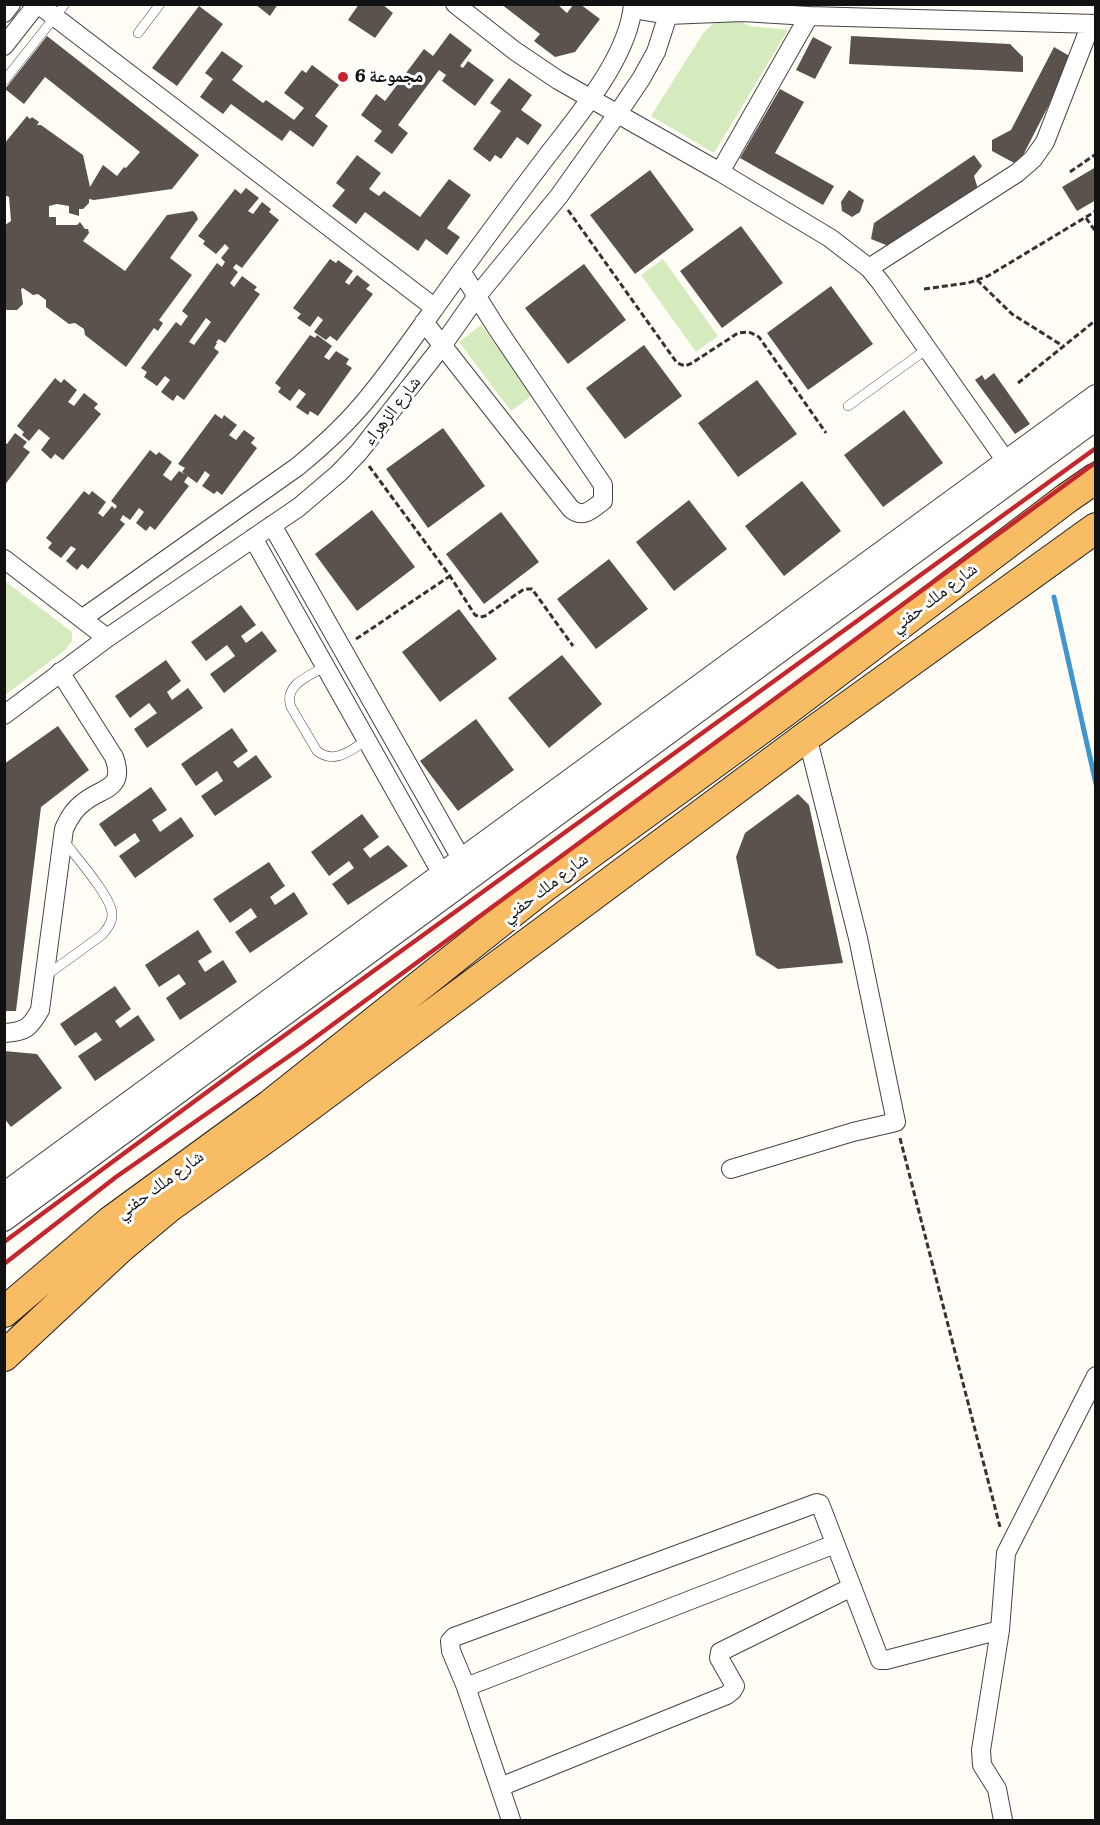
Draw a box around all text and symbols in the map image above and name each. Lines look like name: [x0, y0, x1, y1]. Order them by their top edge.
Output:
place label: مجموعة 6: [355, 66, 423, 88]
marker: مجموعة 6: [336, 70, 350, 84]
street label: شارع الزهراء: [358, 372, 426, 450]
street label: شارع ملك حفني: [886, 558, 982, 638]
street label: شارع ملك حفني: [497, 848, 593, 928]
street label: شارع ملك حفني: [112, 1146, 208, 1224]

